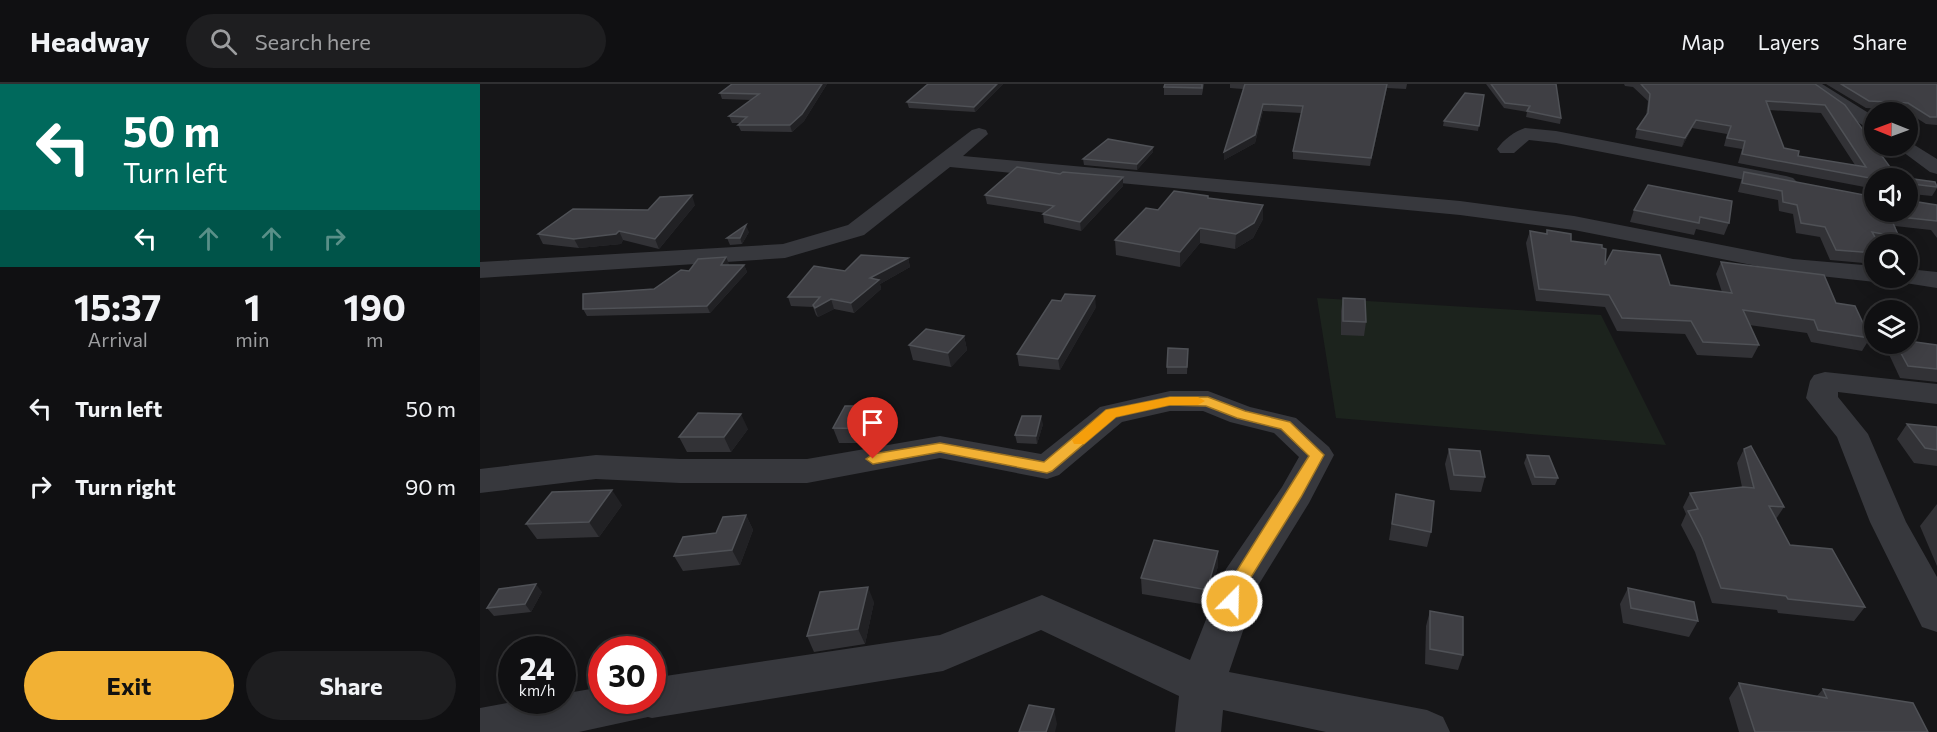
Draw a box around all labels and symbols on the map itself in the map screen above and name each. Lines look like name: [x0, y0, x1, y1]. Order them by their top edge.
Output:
north arrow: [1864, 102, 1918, 156]
pin: [847, 397, 898, 459]
position arrow: [1200, 569, 1264, 633]
speed limit sign: 30: [588, 636, 666, 714]

